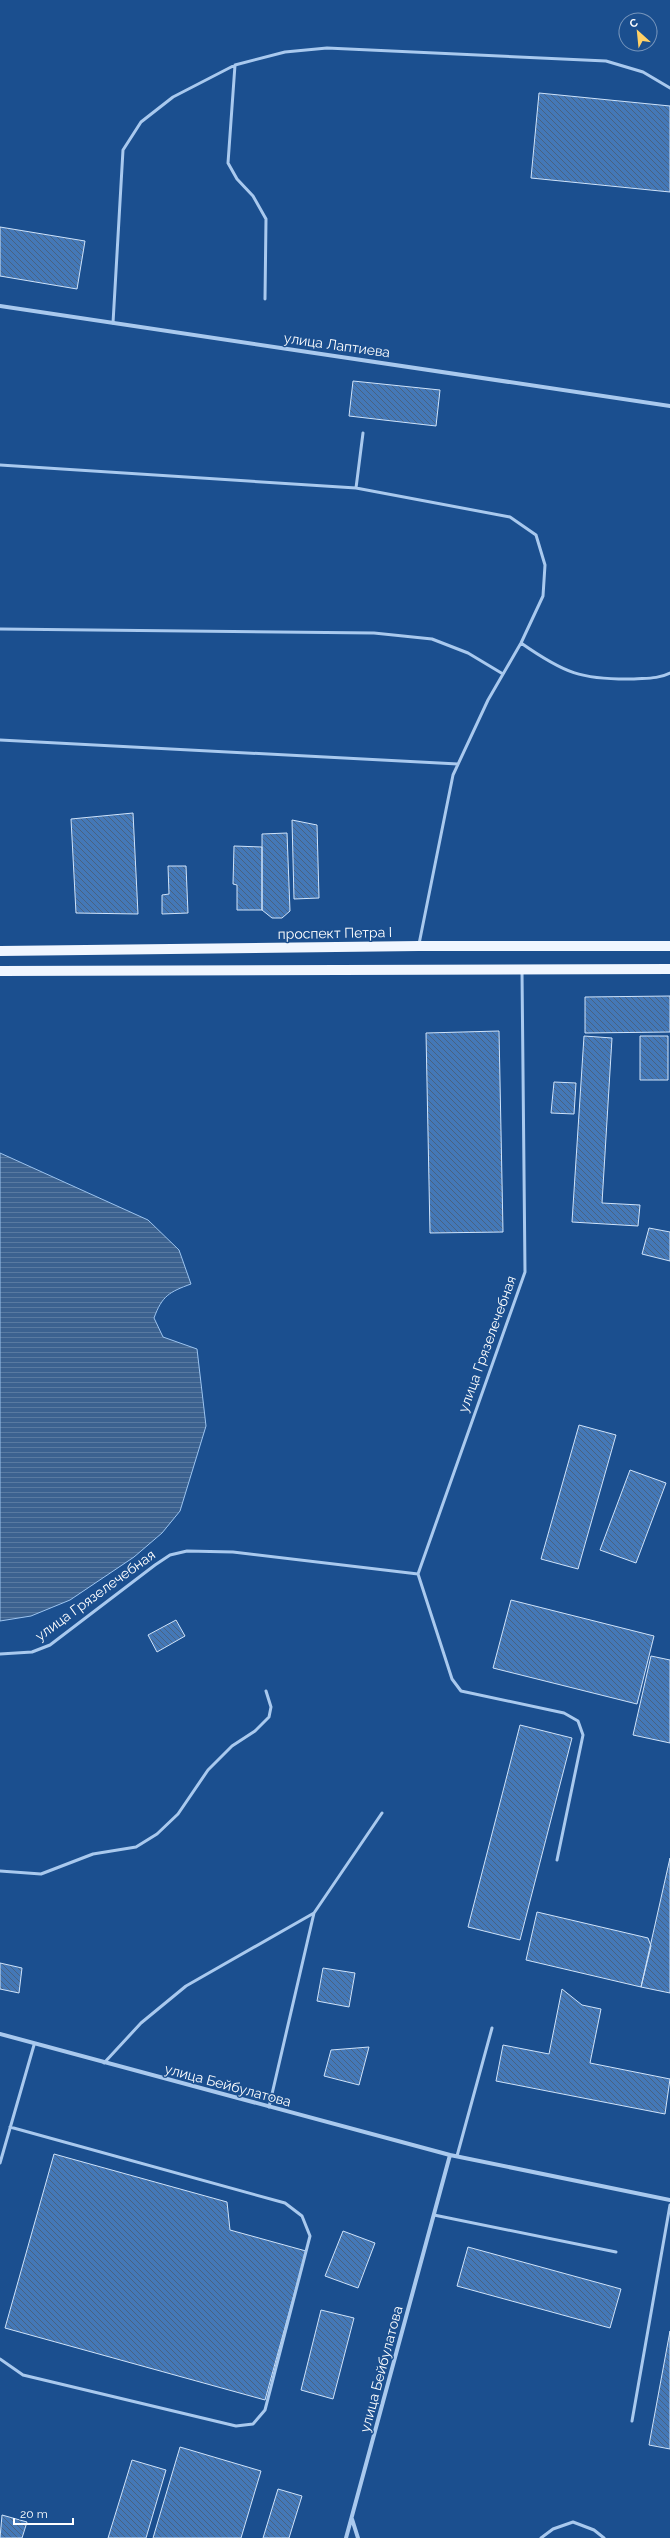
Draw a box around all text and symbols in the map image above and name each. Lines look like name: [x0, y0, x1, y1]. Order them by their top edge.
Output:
north arrow: [618, 12, 658, 52]
text: С: [627, 16, 640, 31]
street label: улица Лаптиева: [283, 330, 391, 360]
street label: проспект Петра I: [278, 924, 392, 942]
street label: улица Грязелечебная: [455, 1274, 519, 1414]
street label: улица Грязелечебная: [32, 1546, 158, 1644]
street label: улица Бейбулатова: [163, 2060, 293, 2110]
street label: улица Бейбулатова: [356, 2304, 406, 2434]
scale bar: [14, 2500, 73, 2526]
text: 20 m: [20, 2507, 48, 2521]

